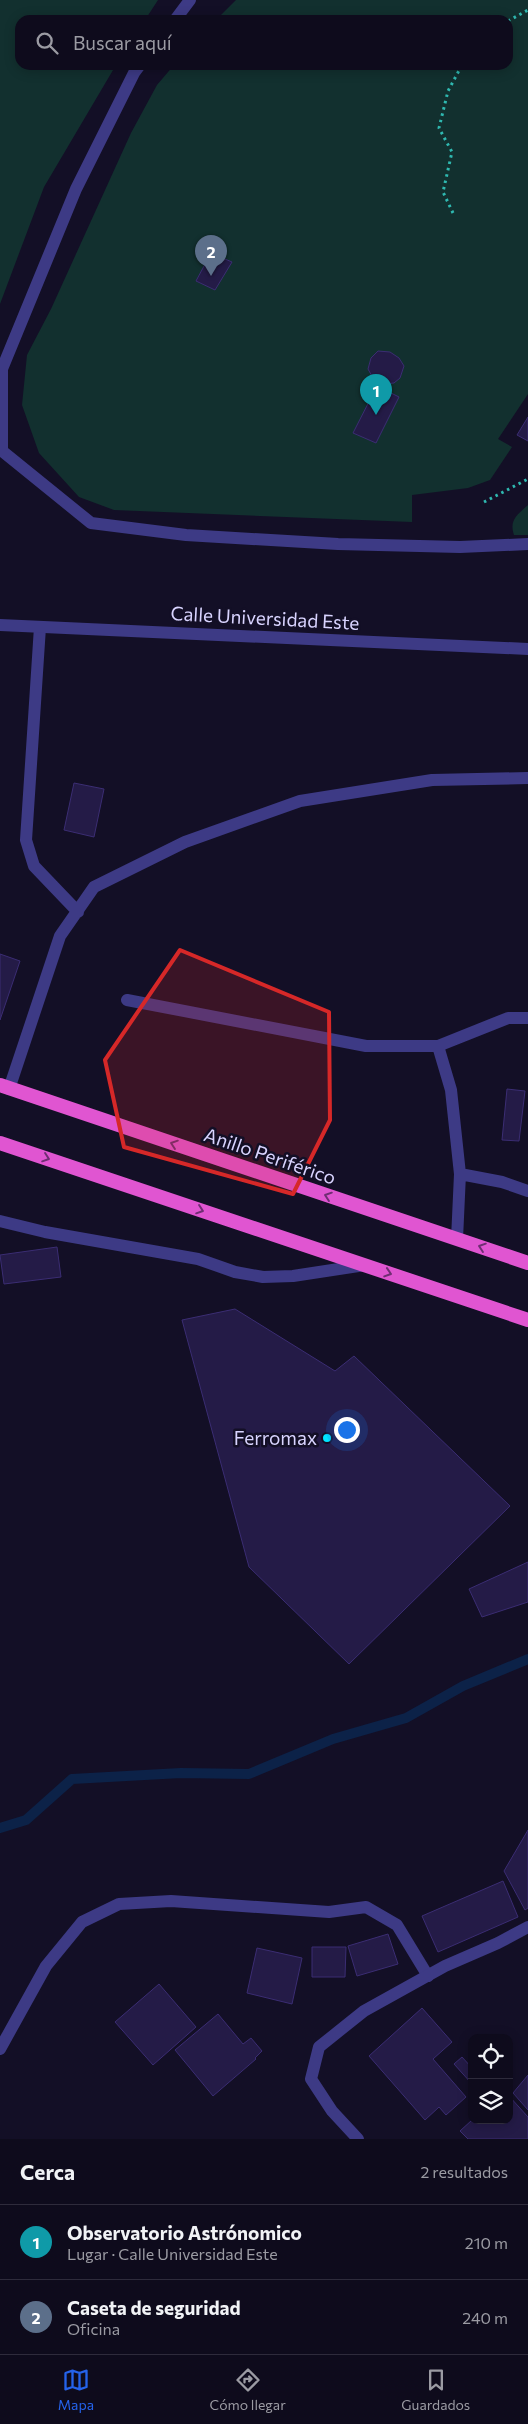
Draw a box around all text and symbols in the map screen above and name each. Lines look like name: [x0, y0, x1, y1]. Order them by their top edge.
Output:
search box: [15, 15, 513, 70]
icon: search: [33, 29, 61, 57]
text: Buscar aquí: [73, 31, 172, 54]
pin: 2: [195, 235, 227, 276]
pin: 1: [360, 374, 392, 415]
street label: Calle Universidad Este: [170, 601, 360, 634]
street label: Anillo Periférico: [201, 1122, 339, 1189]
one-way arrow: [170, 1140, 178, 1150]
one-way arrow: [42, 1153, 50, 1163]
one-way arrow: [324, 1191, 332, 1201]
one-way arrow: [196, 1204, 204, 1214]
one-way arrow: [478, 1243, 486, 1253]
one-way arrow: [383, 1267, 391, 1277]
your location: [334, 1417, 360, 1443]
place label: Ferromax: [234, 1426, 317, 1449]
marker: Ferromax: [321, 1432, 333, 1444]
map controls: [468, 2034, 513, 2124]
button: locate: [468, 2034, 513, 2079]
button: layers: [468, 2079, 513, 2124]
text: Cerca: [20, 2159, 75, 2184]
text: 2 resultados: [420, 2162, 508, 2181]
text: Observatorio Astrónomico: [67, 2221, 302, 2244]
text: 1: [32, 2233, 40, 2252]
text: 210 m: [465, 2233, 508, 2252]
text: Lugar · Calle Universidad Este: [67, 2244, 278, 2263]
text: Caseta de seguridad: [67, 2296, 241, 2319]
text: 2: [31, 2308, 41, 2327]
text: 240 m: [462, 2308, 508, 2327]
text: Oficina: [67, 2319, 120, 2338]
tab: Mapa: [58, 2366, 94, 2413]
tab: Cómo llegar: [210, 2366, 286, 2413]
tab: Guardados: [401, 2366, 470, 2413]

